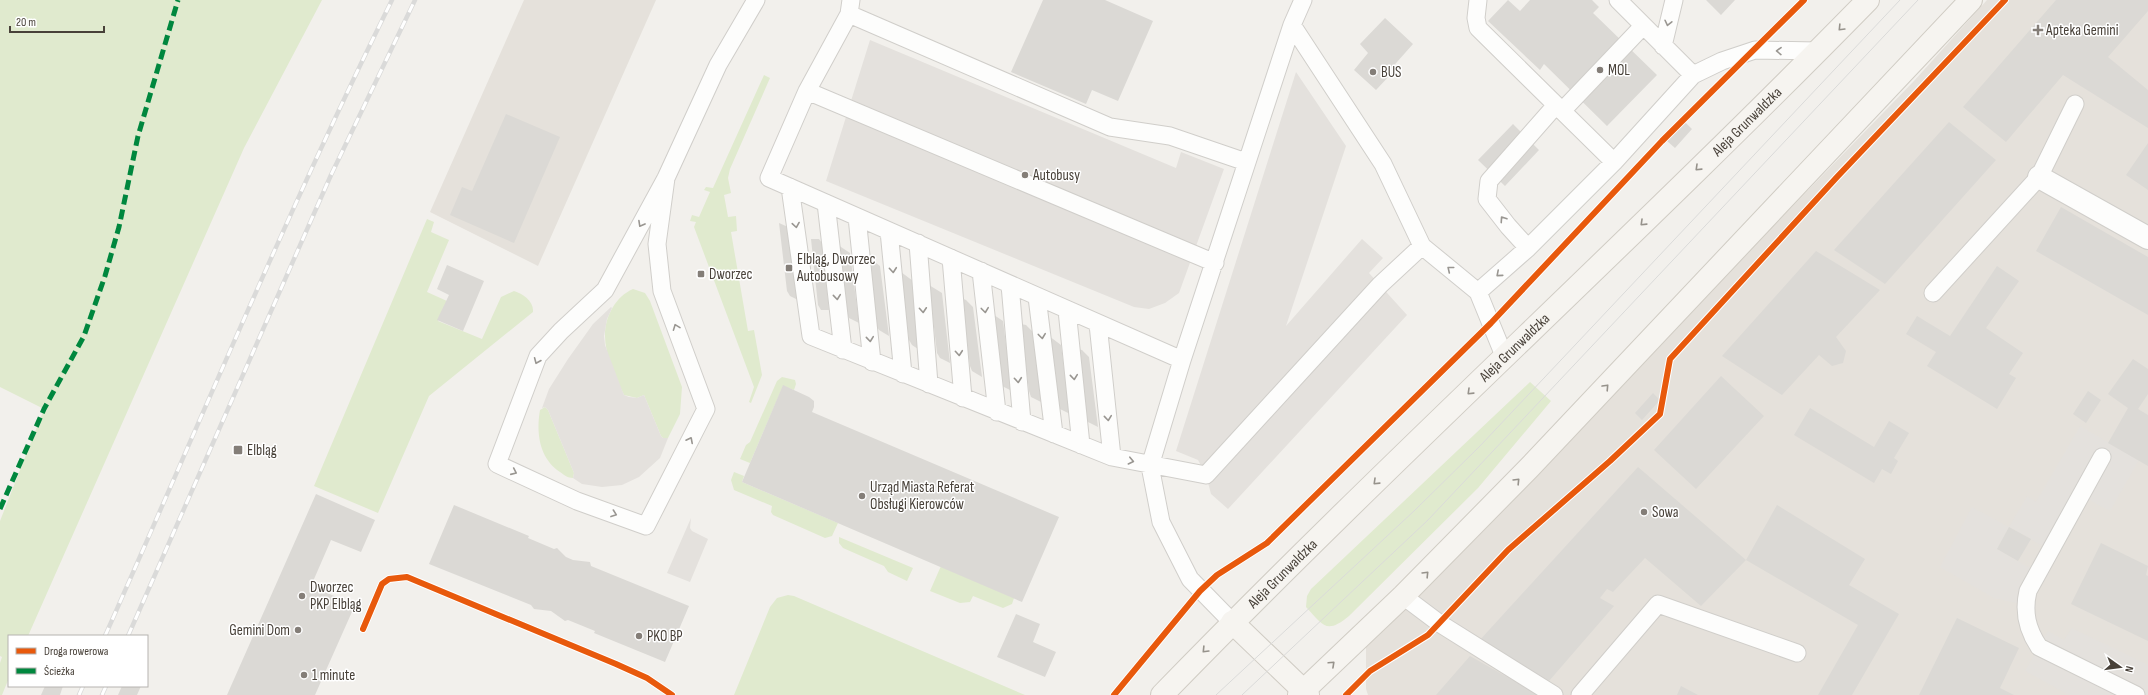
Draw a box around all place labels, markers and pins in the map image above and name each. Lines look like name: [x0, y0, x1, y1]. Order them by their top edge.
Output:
place label: Apteka Gemini: [2045, 21, 2119, 40]
marker: Apteka Gemini: [2033, 25, 2043, 35]
place label: MOL: [1608, 61, 1630, 80]
place label: BUS: [1381, 63, 1402, 82]
marker: MOL: [1595, 65, 1605, 75]
marker: BUS: [1368, 67, 1378, 77]
place label: Autobusy: [1032, 166, 1080, 185]
marker: Autobusy: [1020, 170, 1030, 180]
place label: Elbląg, Dworzec Autobusowy: [796, 250, 876, 286]
marker: Elbląg, Dworzec Autobusowy: [784, 263, 794, 273]
place label: Dworzec: [709, 265, 753, 284]
marker: Dworzec: [696, 269, 706, 279]
place label: Elbląg: [247, 441, 277, 460]
marker: Elbląg: [232, 444, 244, 456]
place label: Urząd Miasta Referat Obsługi Kierowców: [870, 478, 975, 514]
marker: Urząd Miasta Referat Obsługi Kierowców: [857, 491, 867, 501]
place label: Sowa: [1652, 503, 1679, 522]
marker: Sowa: [1639, 507, 1649, 517]
place label: Dworzec PKP Elbląg: [310, 578, 362, 614]
marker: Dworzec PKP Elbląg: [297, 591, 307, 601]
place label: Gemini Dom: [229, 621, 290, 640]
marker: Gemini Dom: [293, 625, 303, 635]
place label: PKO BP: [647, 627, 683, 646]
marker: PKO BP: [634, 631, 644, 641]
place label: 1 minute: [312, 666, 355, 685]
marker: 1 minute: [299, 670, 309, 680]

